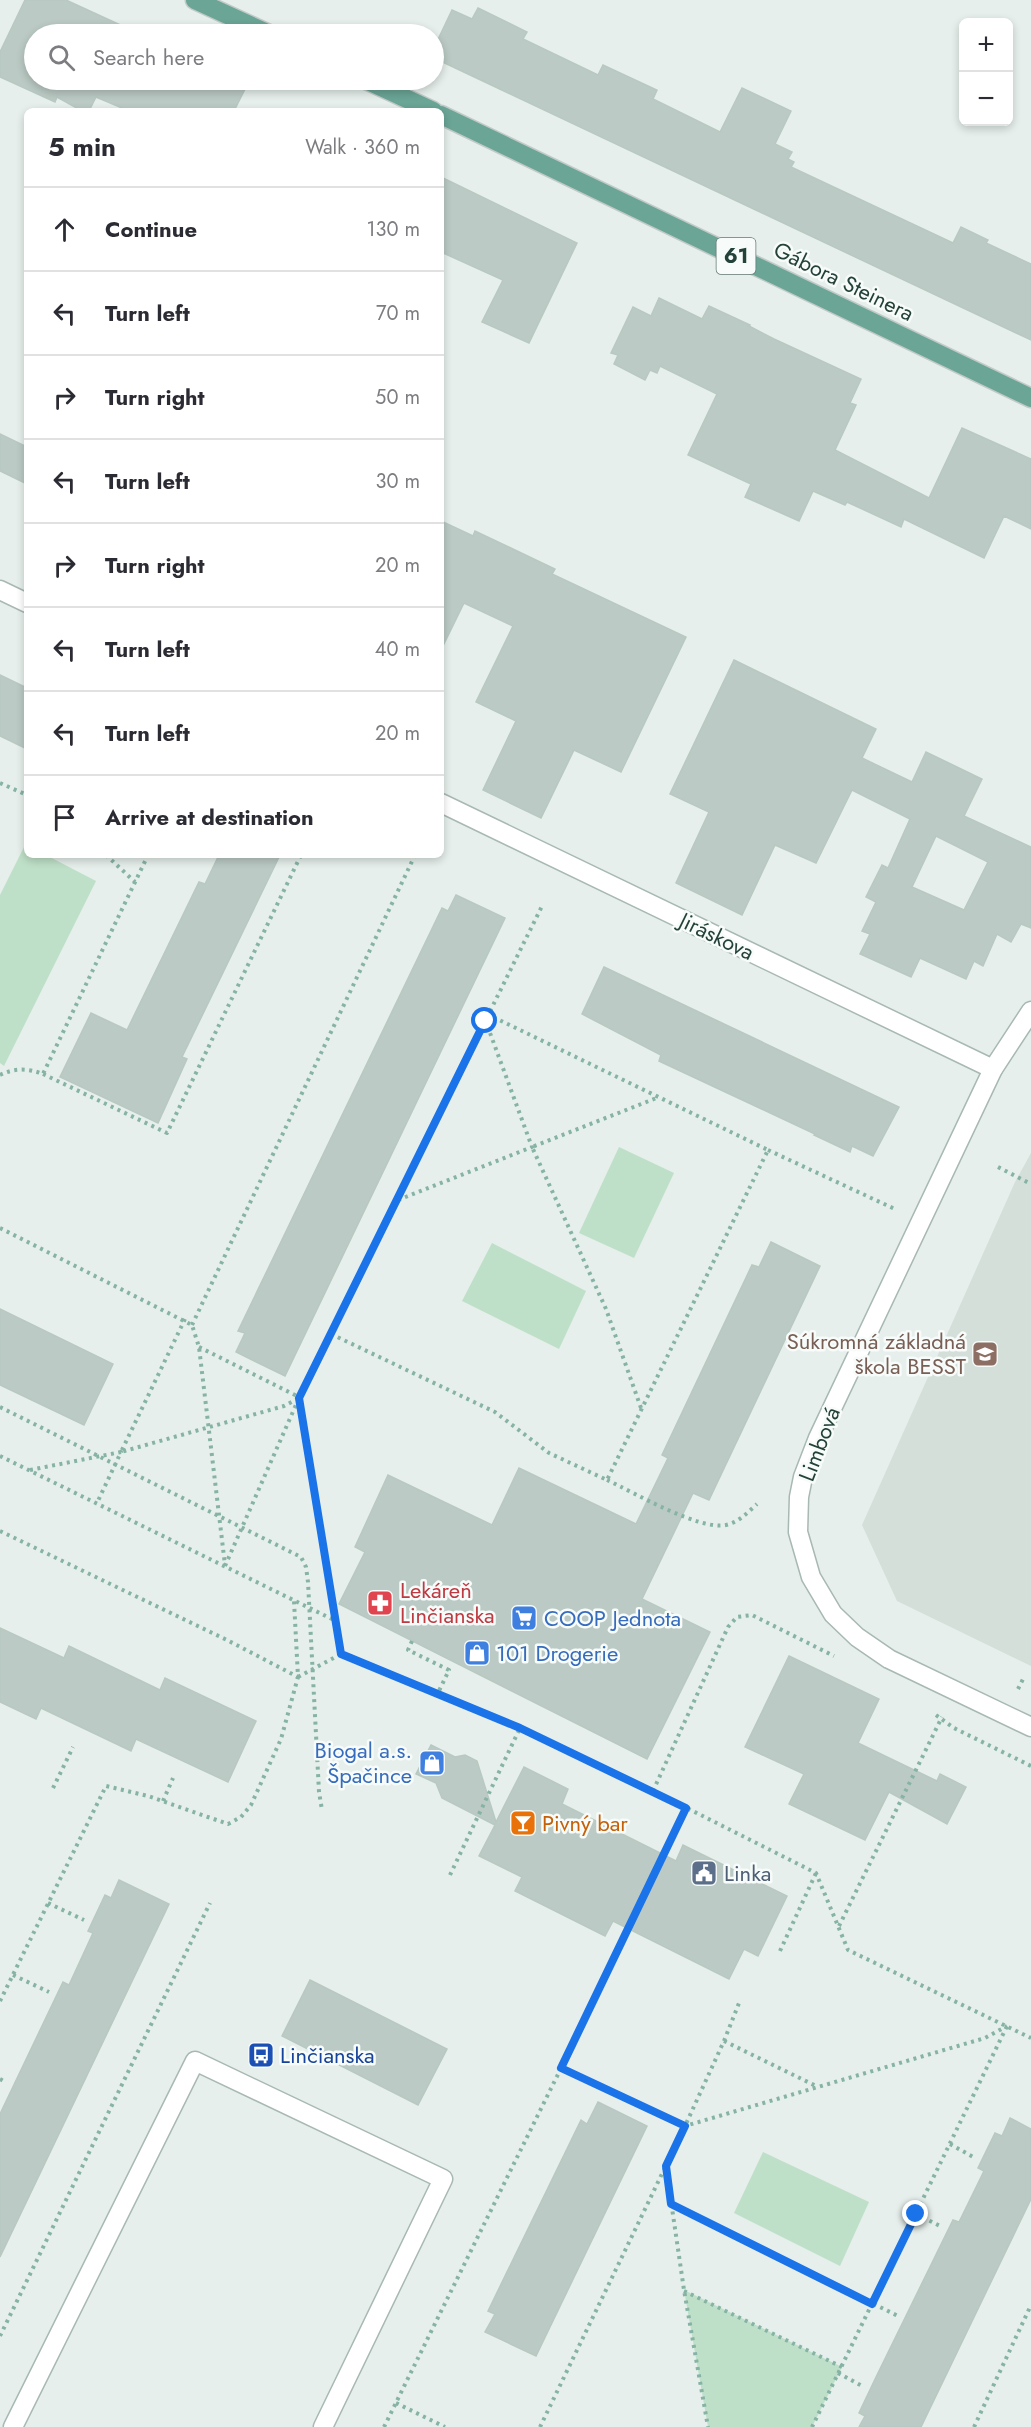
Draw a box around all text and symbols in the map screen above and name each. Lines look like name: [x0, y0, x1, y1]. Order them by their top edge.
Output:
map controls: [959, 18, 1013, 126]
button: +: [959, 18, 1013, 72]
search box: [24, 24, 444, 90]
icon: search: [45, 41, 78, 74]
text: Search here: [93, 41, 204, 73]
button: −: [959, 72, 1013, 126]
text: 5 min: [48, 128, 116, 166]
text: Walk · 360 m: [305, 133, 420, 162]
icon: ahead: [48, 213, 81, 246]
text: Continue: [105, 213, 197, 245]
text: 130 m: [366, 215, 420, 244]
street label: Gábora Steinera: [768, 233, 920, 329]
road number: 61: [716, 238, 756, 274]
icon: left: [48, 297, 81, 330]
text: Turn left: [105, 297, 190, 329]
text: 70 m: [376, 299, 420, 328]
icon: right: [48, 381, 81, 414]
text: Turn right: [105, 381, 205, 413]
text: 50 m: [375, 383, 420, 412]
icon: left: [48, 465, 81, 498]
text: Turn left: [105, 465, 190, 497]
text: 30 m: [375, 467, 420, 496]
icon: right: [48, 549, 81, 582]
text: Turn right: [105, 549, 205, 581]
text: 20 m: [375, 551, 420, 580]
icon: left: [48, 633, 81, 666]
text: Turn left: [105, 633, 190, 665]
text: 40 m: [375, 635, 420, 664]
icon: left: [48, 717, 81, 750]
text: Turn left: [105, 717, 190, 749]
text: 20 m: [375, 719, 420, 748]
icon: arrive: [48, 801, 81, 834]
text: Arrive at destination: [105, 801, 314, 833]
street label: Jiráskova: [672, 903, 760, 968]
route start: [471, 1007, 497, 1033]
place label: Súkromná základná škola BESST: [787, 1325, 967, 1382]
school or university icon: Súkromná základná škola BESST: [970, 1339, 1000, 1369]
street label: Limbová: [790, 1402, 848, 1486]
place label: Lekáreň Linčianska: [400, 1574, 495, 1631]
pharmacy icon: Lekáreň Linčianska: [365, 1588, 395, 1618]
place label: COOP Jednota: [544, 1602, 681, 1634]
supermarket icon: COOP Jednota: [509, 1603, 539, 1633]
place label: 101 Drogerie: [496, 1637, 618, 1669]
shop icon: 101 Drogerie: [462, 1638, 492, 1668]
place label: Biogal a.s. Špačince: [315, 1734, 412, 1791]
shop icon: Biogal a.s. Špačince: [417, 1748, 447, 1778]
place label: Pivný bar: [542, 1807, 628, 1839]
bar icon: Pivný bar: [508, 1808, 538, 1838]
place label: Linka: [724, 1857, 771, 1889]
public building icon: Linka: [689, 1858, 719, 1888]
place label: Linčianska: [280, 2039, 375, 2071]
bus stop icon: Linčianska: [246, 2040, 276, 2070]
route end: [902, 2200, 928, 2226]

